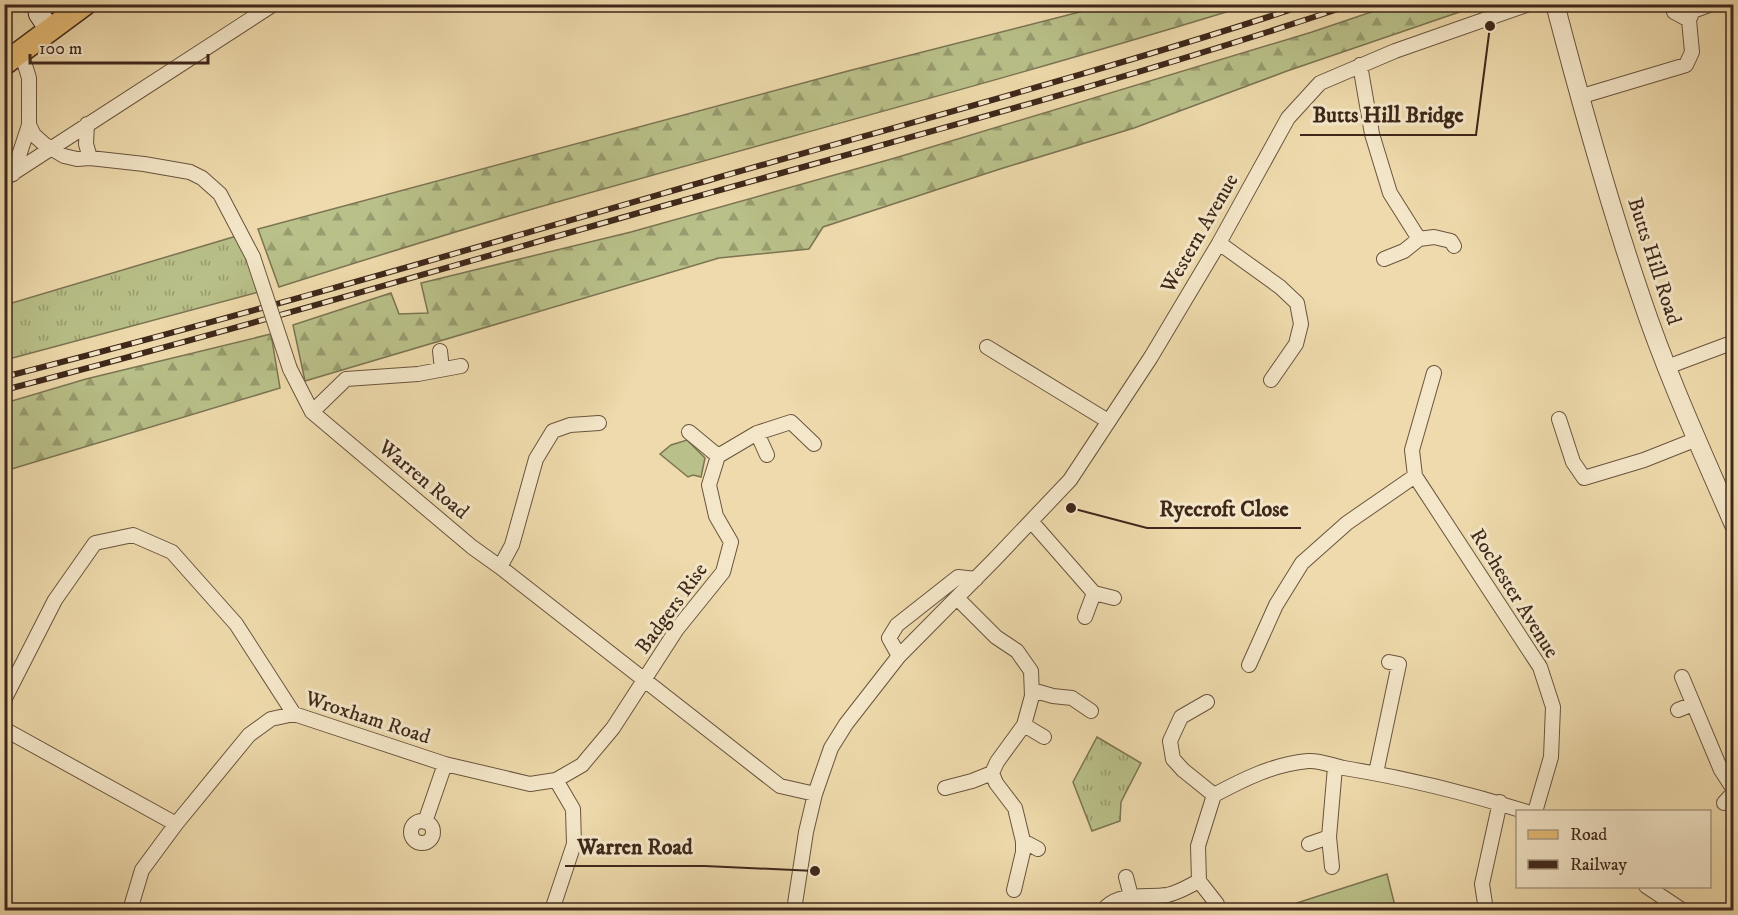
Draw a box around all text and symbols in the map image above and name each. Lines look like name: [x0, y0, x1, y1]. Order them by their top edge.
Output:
scale bar: [30, 27, 208, 65]
text: 100 m: [39, 38, 82, 60]
callout: Butts Hill Bridge: [1300, 95, 1476, 135]
text: Butts Hill Bridge: [1312, 102, 1464, 129]
street label: Western Avenue: [1155, 169, 1245, 299]
street label: Butts Hill Road: [1621, 194, 1687, 329]
street label: Warren Road: [372, 434, 474, 525]
callout: Ryecroft Close: [1147, 488, 1301, 528]
text: Ryecroft Close: [1159, 496, 1289, 523]
street label: Rochester Avenue: [1464, 524, 1565, 663]
street label: Badgers Rise: [630, 558, 714, 659]
street label: Wroxham Road: [301, 685, 434, 751]
legend: [1516, 810, 1711, 888]
text: Road: [1570, 824, 1607, 846]
callout: Warren Road: [565, 826, 705, 866]
text: Warren Road: [576, 834, 694, 861]
text: Railway: [1570, 854, 1628, 876]

